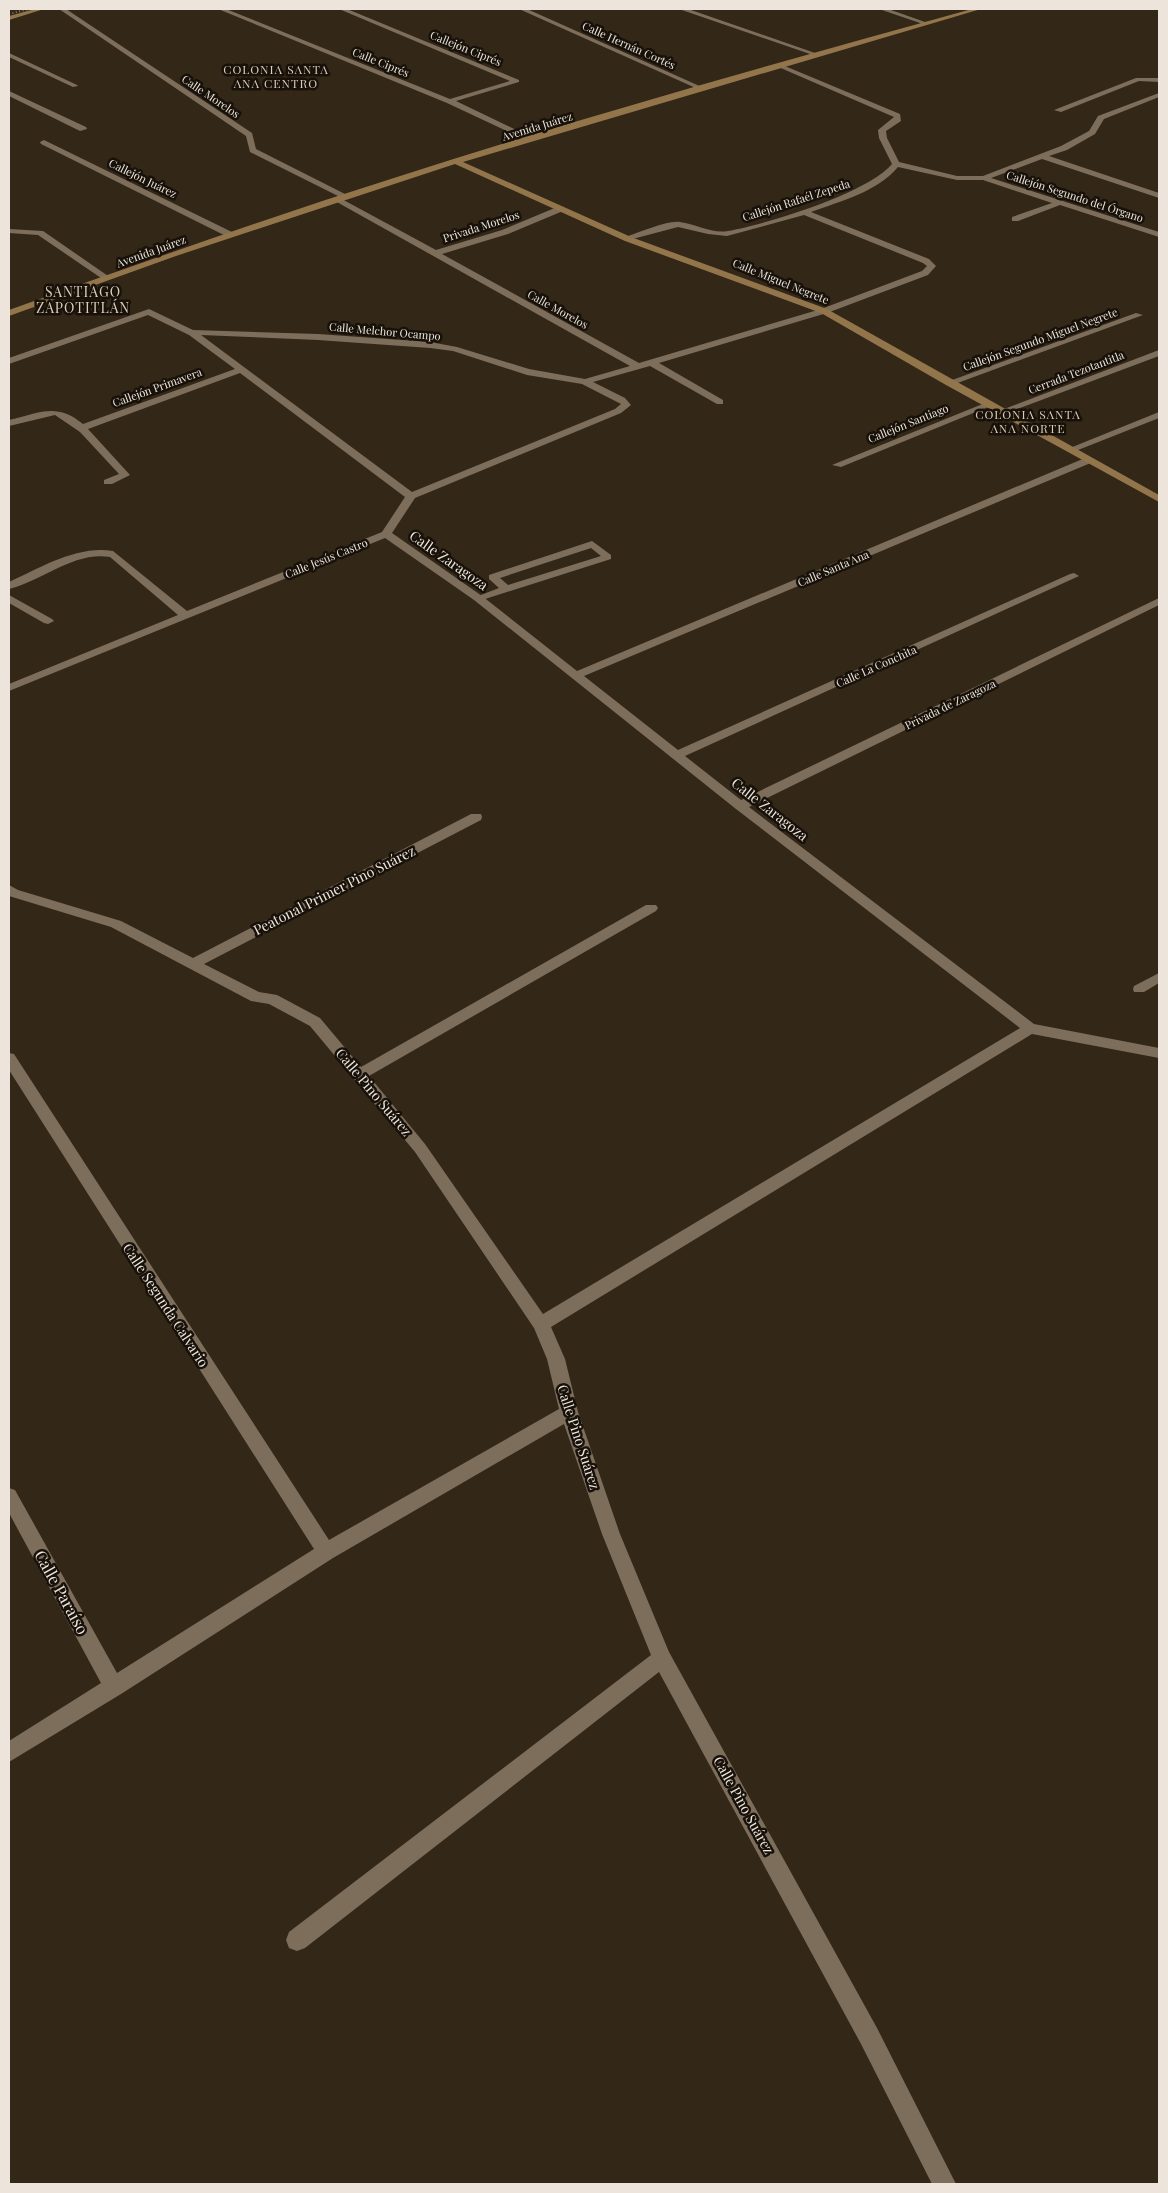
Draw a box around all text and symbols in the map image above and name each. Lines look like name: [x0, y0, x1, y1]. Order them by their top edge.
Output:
street label: Calle Hernán Cortés: [580, 18, 678, 72]
street label: Callejón Ciprés: [428, 27, 504, 69]
street label: Calle Ciprés: [350, 44, 412, 80]
district label: COLONIA SANTA ANA CENTRO: [223, 61, 329, 91]
street label: Calle Morelos: [179, 71, 243, 121]
street label: Avenida Juárez: [499, 108, 574, 144]
street label: Callejón Juárez: [107, 155, 179, 201]
street label: Callejón Segundo del Órgano: [1005, 167, 1145, 225]
street label: Callejón Rafaél Zepeda: [740, 175, 852, 224]
street label: Privada Morelos: [441, 207, 521, 245]
street label: Avenida Juárez: [113, 231, 188, 271]
street label: Calle Miguel Negrete: [731, 255, 832, 307]
district label: SANTIAGO ZAPOTITLÁN: [36, 282, 130, 317]
street label: Calle Morelos: [525, 286, 591, 332]
street label: Callejón Segundo Miguel Negrete: [961, 304, 1120, 374]
street label: Calle Melchor Ocampo: [329, 319, 441, 343]
street label: Cerrada Tezotantitla: [1026, 347, 1126, 397]
street label: Callejón Primavera: [110, 364, 204, 410]
street label: Callejón Santiago: [866, 400, 950, 446]
district label: COLONIA SANTA ANA NORTE: [975, 406, 1081, 436]
street label: Calle Zaragoza: [406, 526, 492, 594]
street label: Calle Jesús Castro: [282, 535, 370, 581]
street label: Calle Santa Ana: [795, 546, 871, 590]
street label: Calle La Conchita: [833, 641, 919, 690]
street label: Privada de Zaragoza: [902, 675, 998, 733]
street label: Calle Zaragoza: [728, 773, 812, 845]
street label: Peatonal Primer Pino Suárez: [250, 841, 418, 939]
street label: Calle Pino Suárez: [332, 1044, 417, 1140]
street label: Calle Segunda Calvario: [119, 1239, 213, 1371]
street label: Calle Pino Suárez: [553, 1382, 605, 1492]
street label: Calle Paraíso: [30, 1546, 94, 1638]
street label: Calle Pino Suárez: [709, 1753, 779, 1858]

